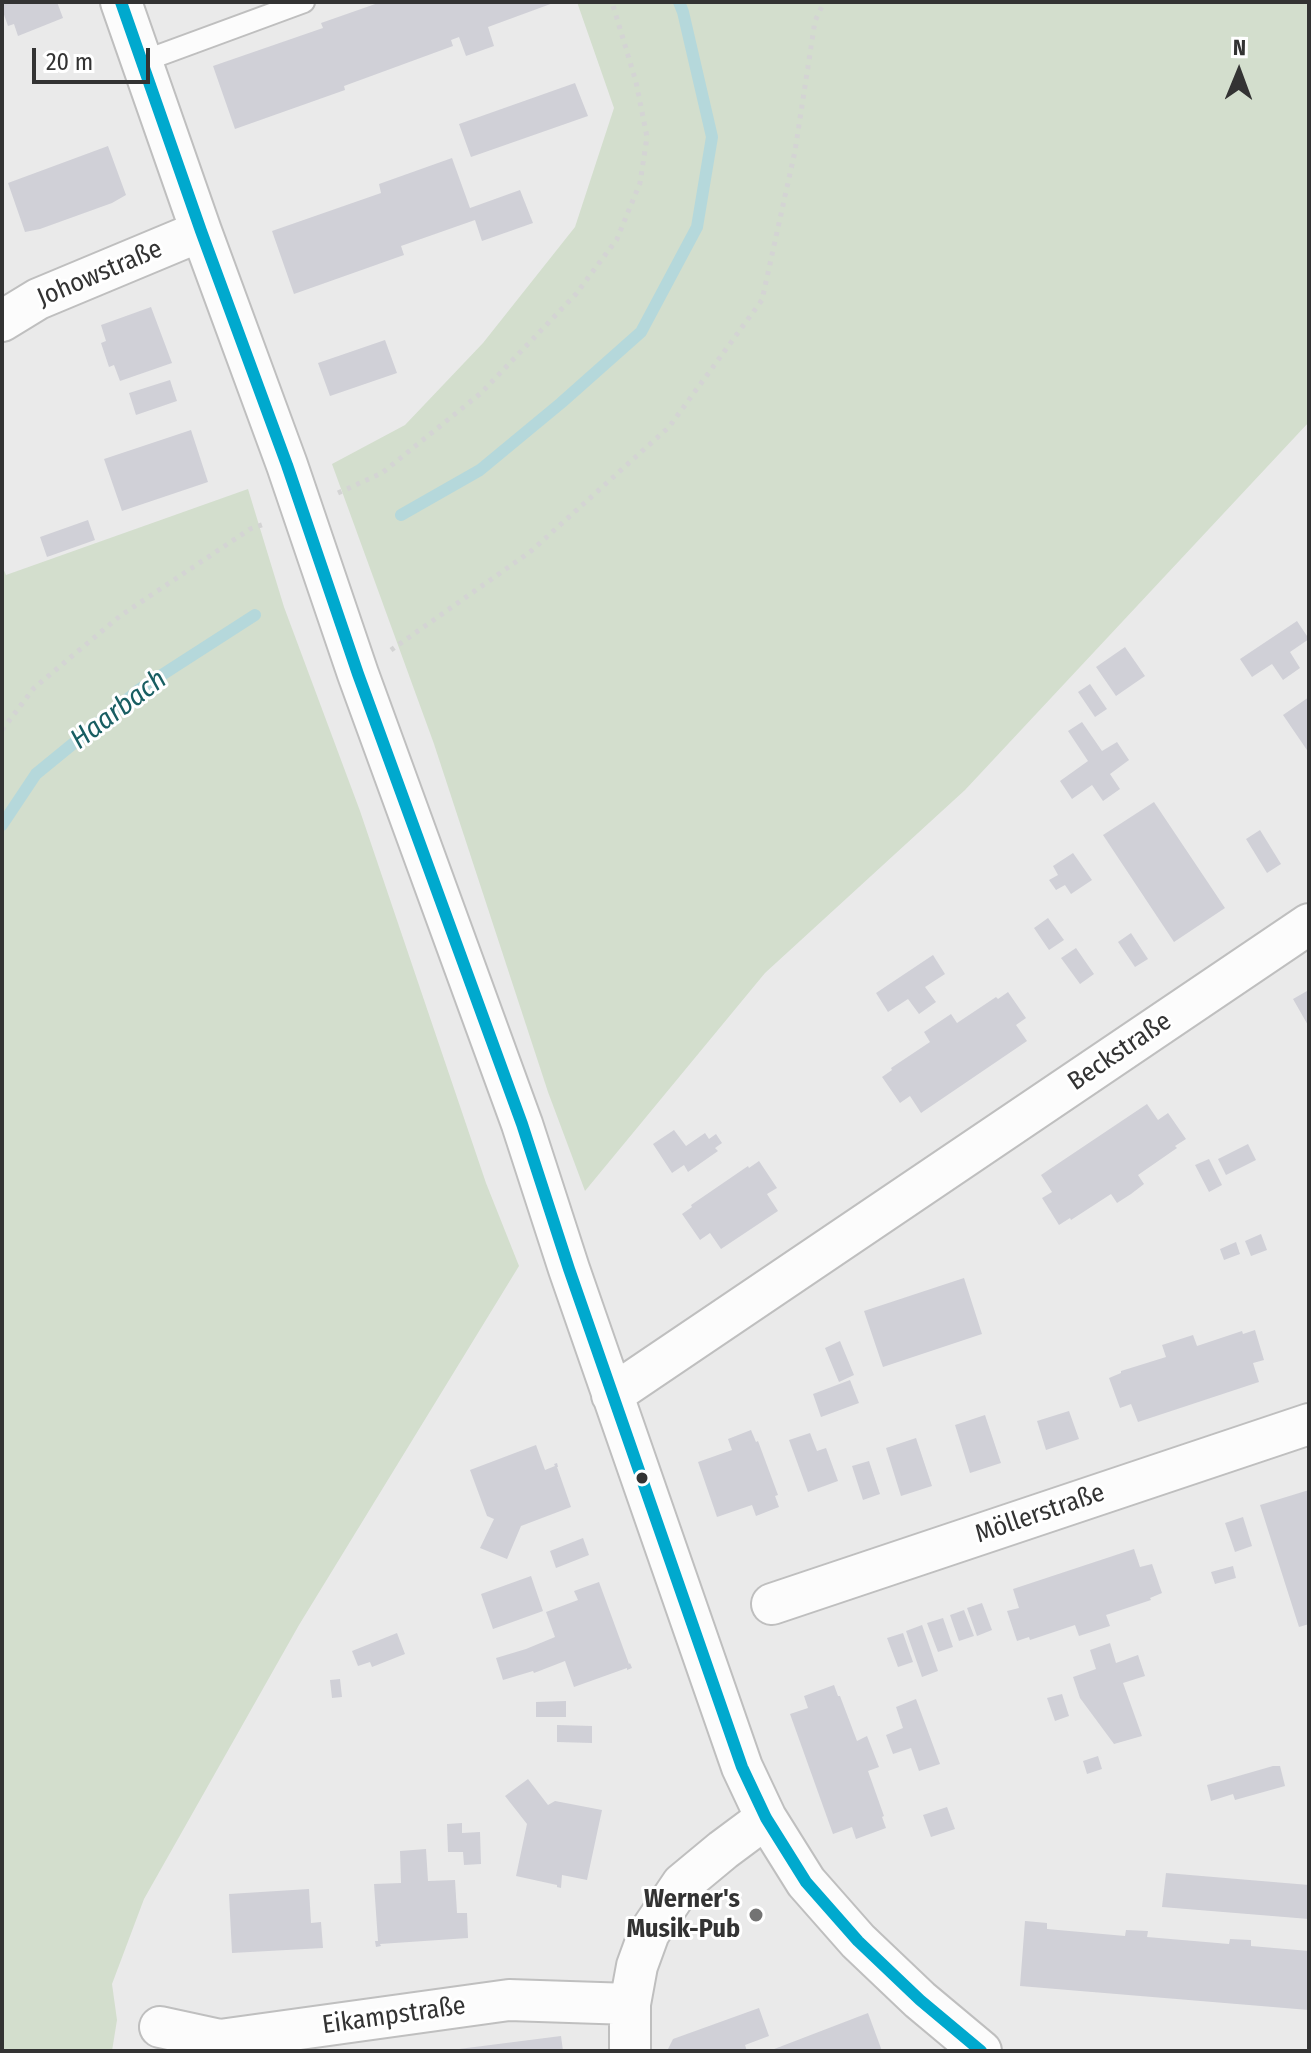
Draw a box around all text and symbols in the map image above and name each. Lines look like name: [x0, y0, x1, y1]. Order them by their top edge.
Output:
scale bar: [36, 32, 154, 82]
north arrow: [1199, 32, 1279, 112]
text: N: [1233, 34, 1246, 61]
text: 20 m: [46, 48, 93, 76]
street label: Johowstraße: [33, 234, 167, 314]
water label: Haarbach: [64, 663, 174, 757]
street label: Beckstraße: [1063, 1006, 1177, 1098]
unlabelled marker: [634, 1470, 650, 1486]
street label: Möllerstraße: [971, 1477, 1109, 1551]
place label: Werner's Musik-Pub: [626, 1884, 740, 1946]
marker: Werner's Musik-Pub: [747, 1906, 765, 1924]
street label: Eikampstraße: [320, 1991, 468, 2041]

